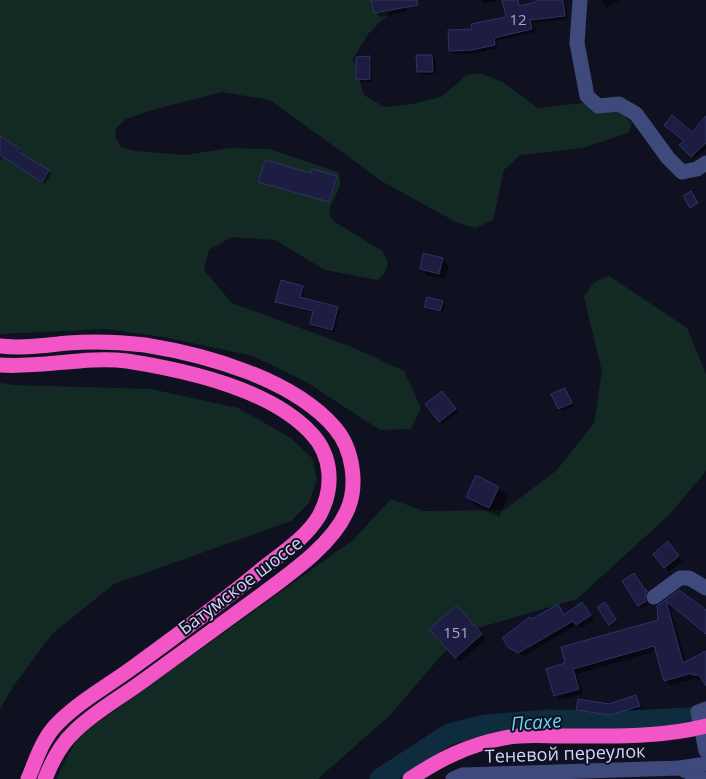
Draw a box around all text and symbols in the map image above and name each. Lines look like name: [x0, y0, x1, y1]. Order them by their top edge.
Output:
house number: 12: [509, 9, 527, 29]
street label: Батумское шоссе: [173, 530, 307, 640]
house number: 151: [443, 622, 469, 642]
water label: Псахе: [510, 707, 562, 737]
street label: Теневой переулок: [484, 738, 646, 768]

